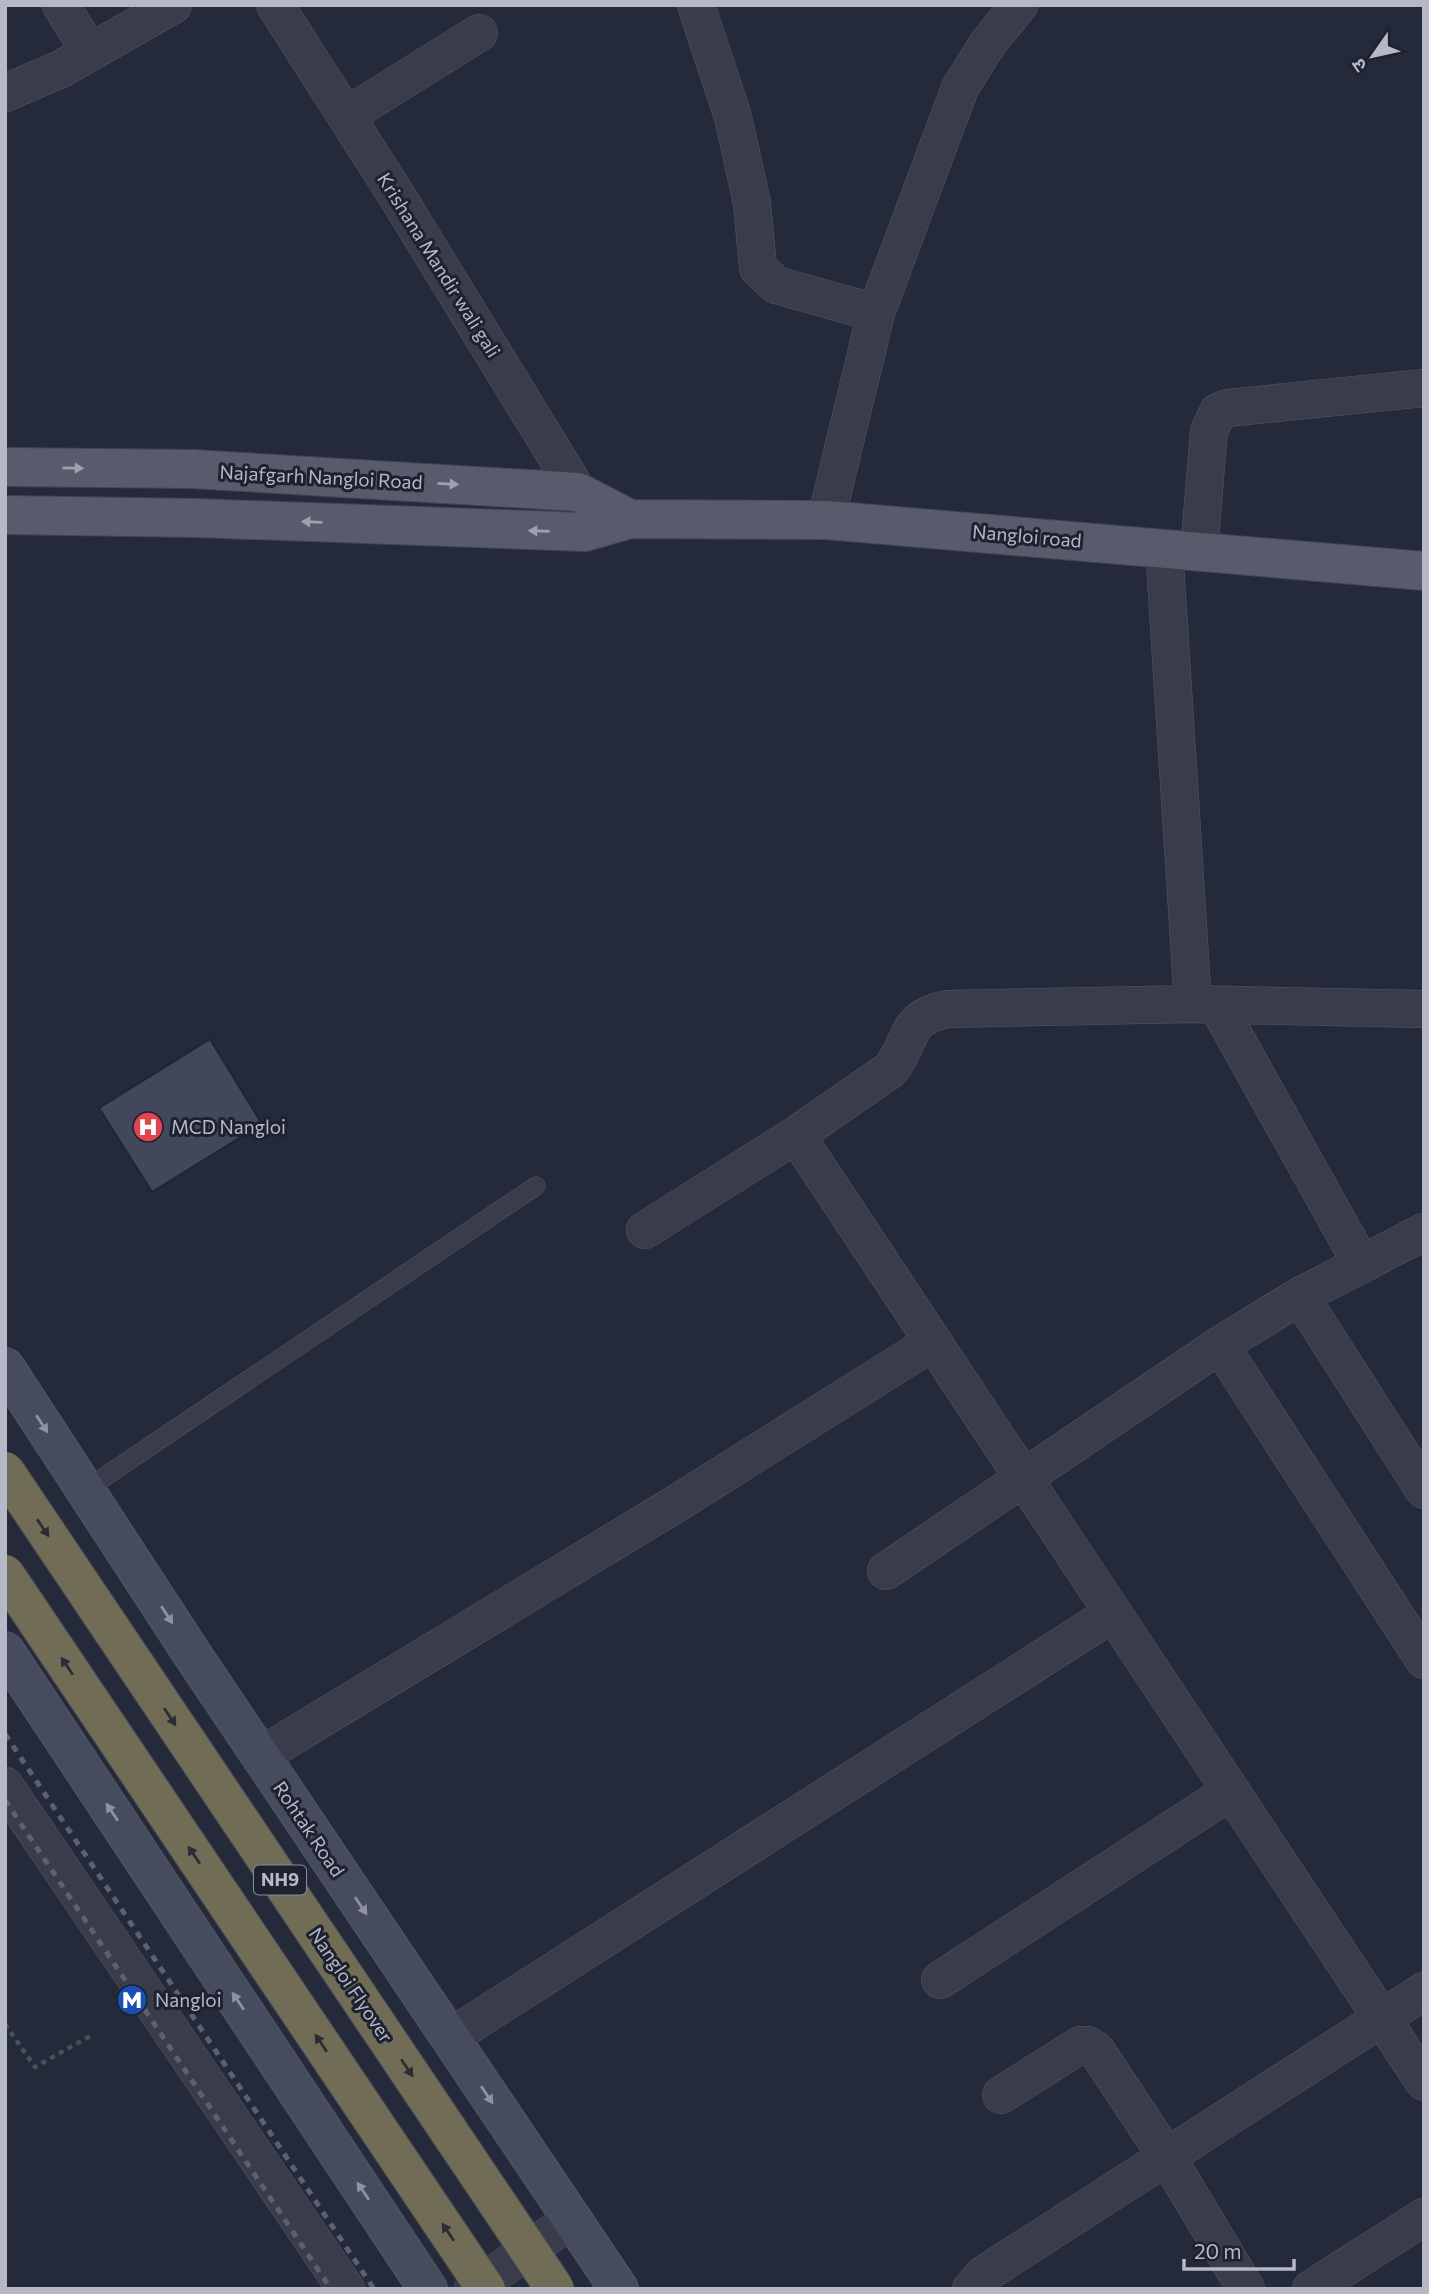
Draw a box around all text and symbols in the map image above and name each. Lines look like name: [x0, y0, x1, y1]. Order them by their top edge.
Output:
north arrow: [1338, 21, 1408, 91]
text: उ: [1345, 54, 1371, 77]
street label: Krishana Mandir wali gali: [373, 168, 506, 361]
street label: Najafgarh Nangloi Road: [219, 460, 423, 493]
one-way arrow: [63, 462, 85, 474]
one-way arrow: [437, 479, 459, 490]
one-way arrow: [300, 517, 322, 528]
street label: Nangloi road: [971, 519, 1083, 552]
one-way arrow: [528, 525, 550, 536]
hospital icon: MCD Nangloi: [131, 1110, 165, 1144]
place label: MCD Nangloi: [171, 1115, 286, 1138]
one-way arrow: [36, 1414, 49, 1434]
one-way arrow: [37, 1518, 50, 1538]
one-way arrow: [160, 1605, 173, 1624]
one-way arrow: [60, 1657, 74, 1675]
one-way arrow: [164, 1707, 177, 1727]
street label: Rohtak Road: [269, 1777, 350, 1881]
one-way arrow: [105, 1803, 119, 1821]
one-way arrow: [188, 1845, 201, 1864]
road number: NH9: [254, 1866, 306, 1894]
one-way arrow: [354, 1896, 367, 1916]
street label: Nangloi Flyover: [305, 1923, 398, 2047]
metro station icon: Nangloi: [115, 1983, 149, 2017]
place label: Nangloi: [155, 1988, 222, 2011]
one-way arrow: [231, 1992, 244, 2011]
one-way arrow: [315, 2034, 328, 2053]
one-way arrow: [400, 2059, 414, 2077]
one-way arrow: [480, 2086, 494, 2104]
one-way arrow: [357, 2181, 370, 2201]
one-way arrow: [441, 2223, 455, 2241]
scale bar: [1184, 2228, 1294, 2272]
text: 20 m: [1194, 2238, 1242, 2263]

